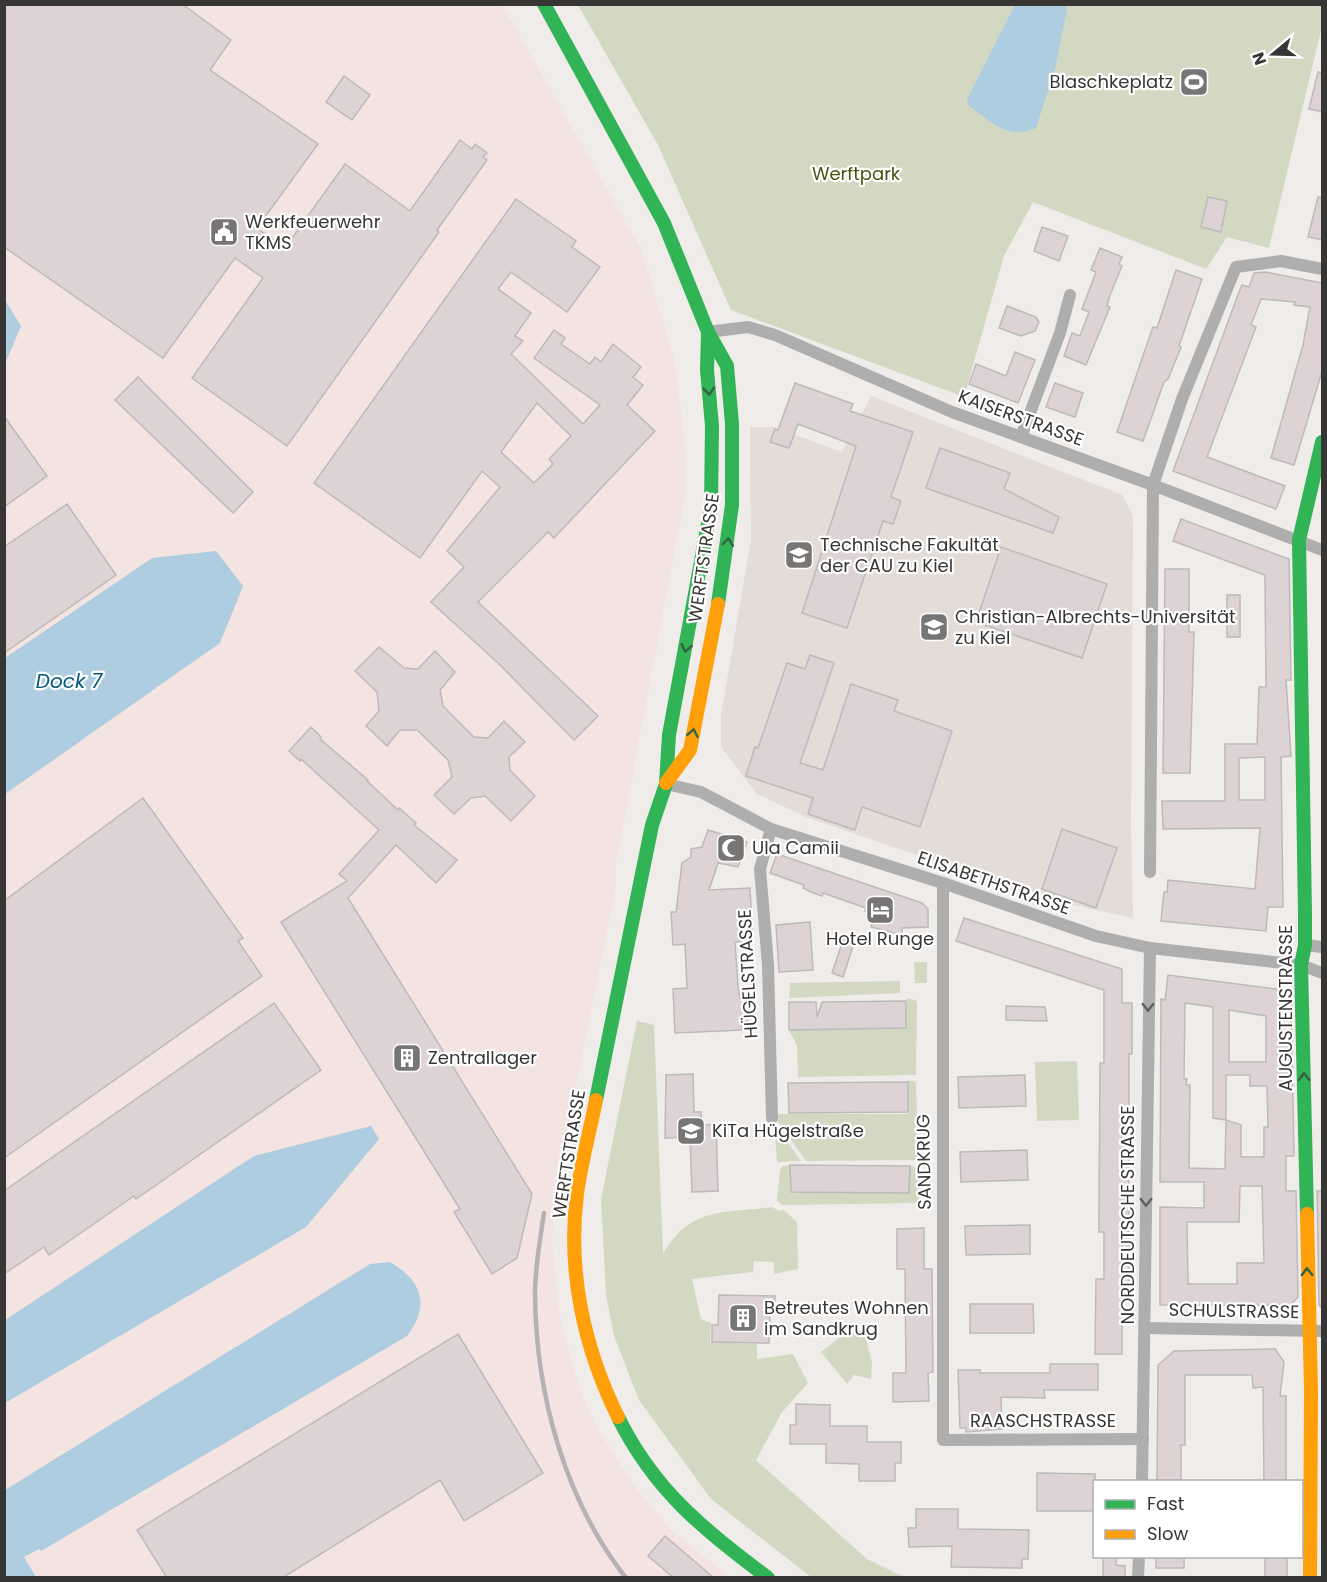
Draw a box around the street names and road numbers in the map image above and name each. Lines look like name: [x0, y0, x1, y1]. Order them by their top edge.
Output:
street label: KAISERSTRASSE: [955, 383, 1087, 452]
street label: WERFTSTRASSE: [682, 492, 725, 624]
street label: ELISABETHSTRASSE: [914, 845, 1074, 920]
street label: HÜGELSTRASSE: [732, 909, 763, 1039]
street label: AUGUSTENSTRASSE: [1273, 925, 1298, 1091]
street label: WERFTSTRASSE: [546, 1088, 591, 1220]
street label: NORDDEUTSCHE STRASSE: [1115, 1105, 1140, 1325]
street label: SANDKRUG: [910, 1114, 937, 1210]
street label: SCHULSTRASSE: [1169, 1297, 1300, 1324]
street label: RAASCHSTRASSE: [970, 1408, 1116, 1433]

